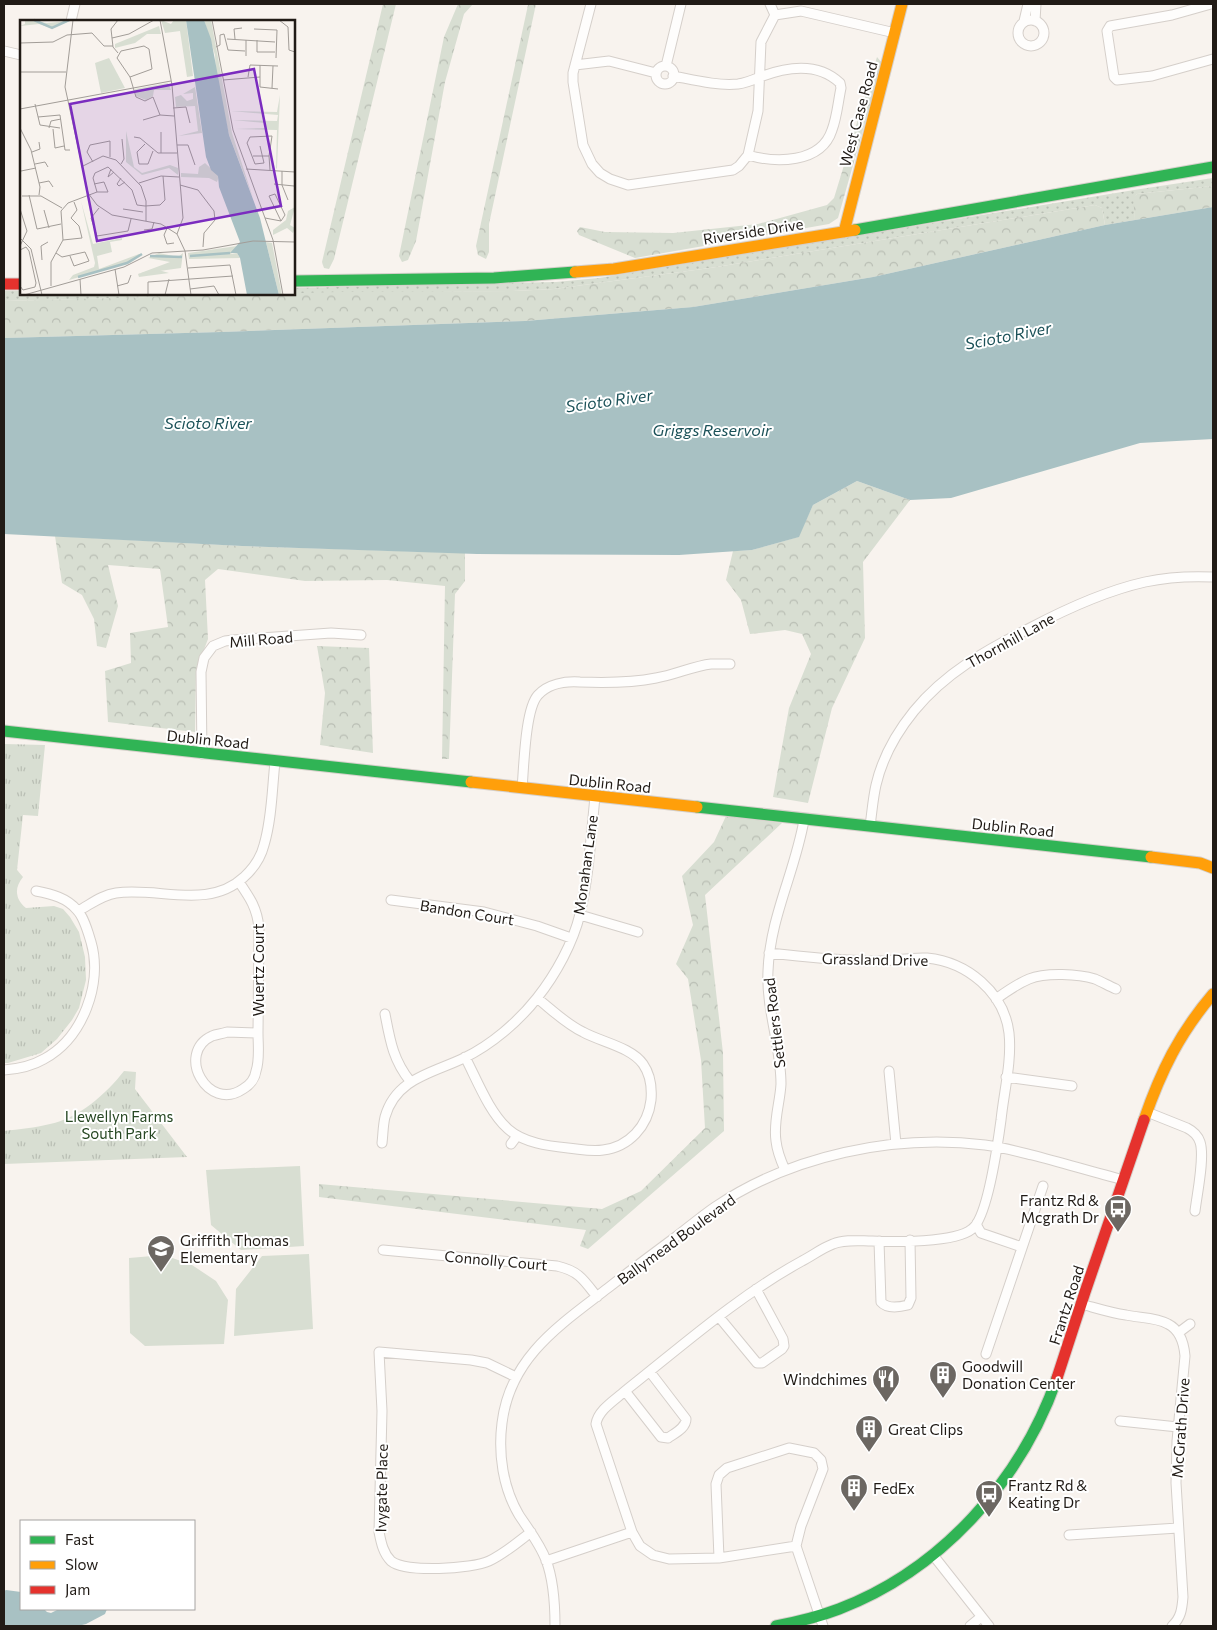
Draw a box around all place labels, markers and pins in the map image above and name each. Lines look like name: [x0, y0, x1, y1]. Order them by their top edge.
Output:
place label: Frantz Rd & Mcgrath Dr: [1020, 1191, 1099, 1226]
bus stop icon: Frantz Rd & Mcgrath Dr: [1103, 1194, 1133, 1233]
place label: Griffith Thomas Elementary: [180, 1231, 289, 1266]
school or university icon: Griffith Thomas Elementary: [146, 1234, 176, 1273]
place label: Goodwill Donation Center: [962, 1357, 1076, 1392]
building icon: Goodwill Donation Center: [928, 1360, 958, 1399]
restaurant icon: Windchimes: [871, 1364, 901, 1403]
place label: Windchimes: [783, 1370, 867, 1388]
building icon: Great Clips: [854, 1414, 884, 1453]
place label: Great Clips: [888, 1420, 963, 1438]
building icon: FedEx: [839, 1473, 869, 1512]
place label: Frantz Rd & Keating Dr: [1008, 1476, 1087, 1511]
place label: FedEx: [873, 1479, 915, 1497]
bus stop icon: Frantz Rd & Keating Dr: [974, 1479, 1004, 1518]

